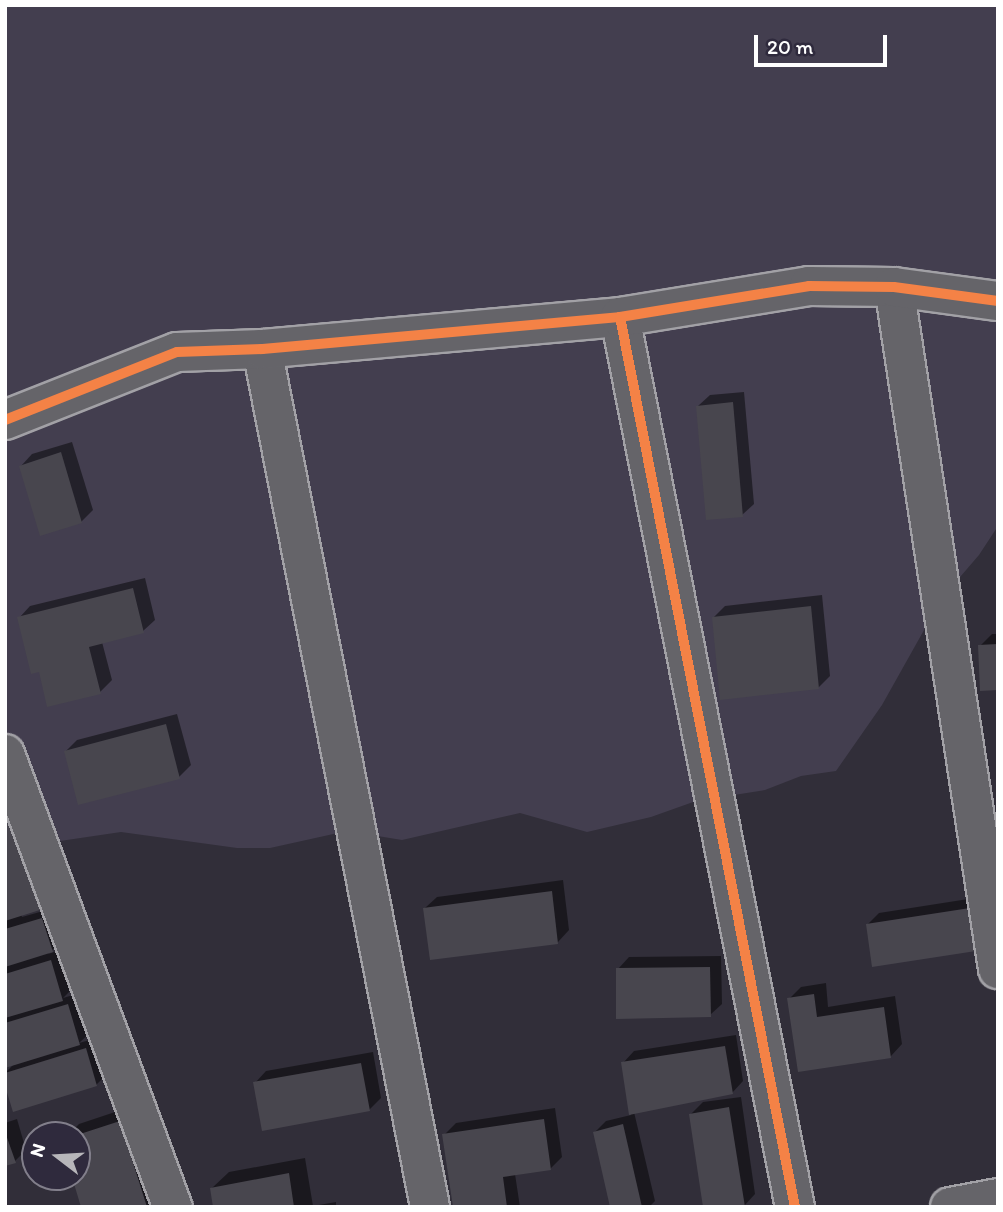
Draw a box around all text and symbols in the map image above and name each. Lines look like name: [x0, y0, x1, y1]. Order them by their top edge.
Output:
scale bar: [758, 21, 891, 65]
text: 20 m: [767, 34, 813, 59]
north arrow: [21, 1121, 91, 1191]
text: N: [24, 1141, 50, 1160]

